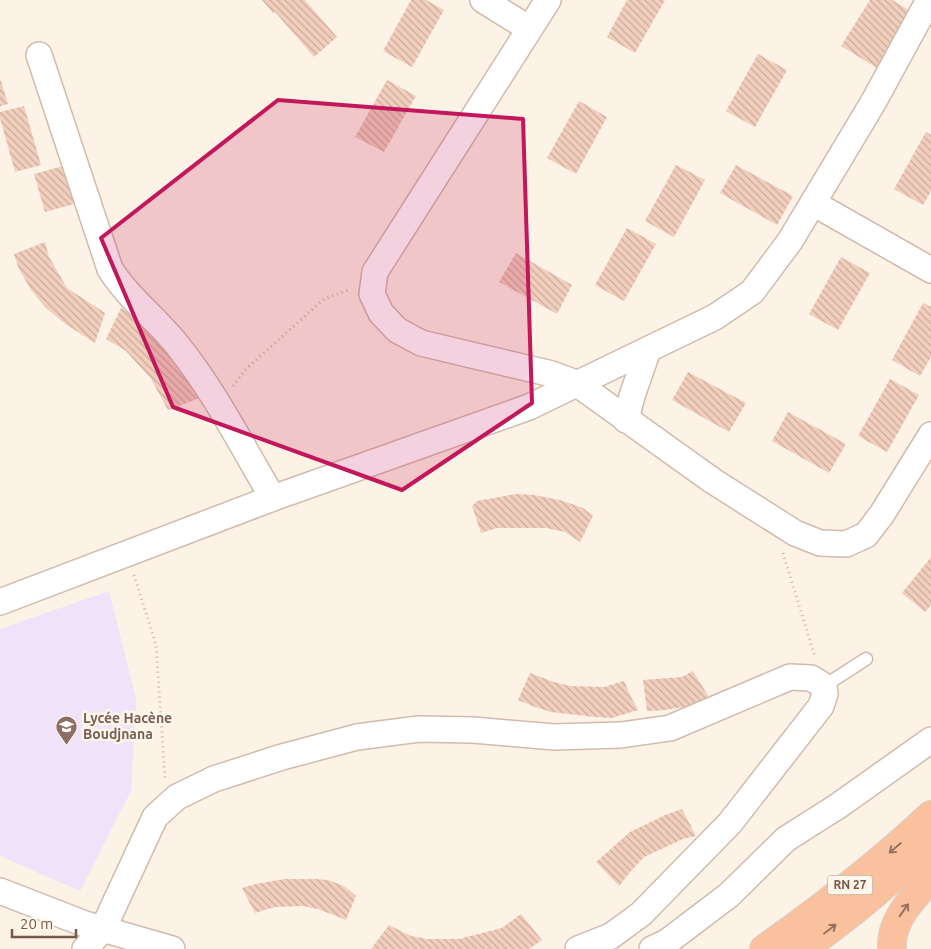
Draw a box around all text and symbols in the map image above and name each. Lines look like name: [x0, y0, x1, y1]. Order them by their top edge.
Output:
place label: Lycée Hacène Boudjnana: [83, 710, 172, 742]
school or university icon: Lycée Hacène Boudjnana: [55, 714, 79, 745]
one-way arrow: [889, 842, 902, 853]
road number: RN 27: [828, 876, 872, 894]
one-way arrow: [899, 903, 909, 917]
scale bar: [12, 906, 76, 938]
text: 20 m: [20, 915, 53, 932]
one-way arrow: [823, 924, 836, 935]

